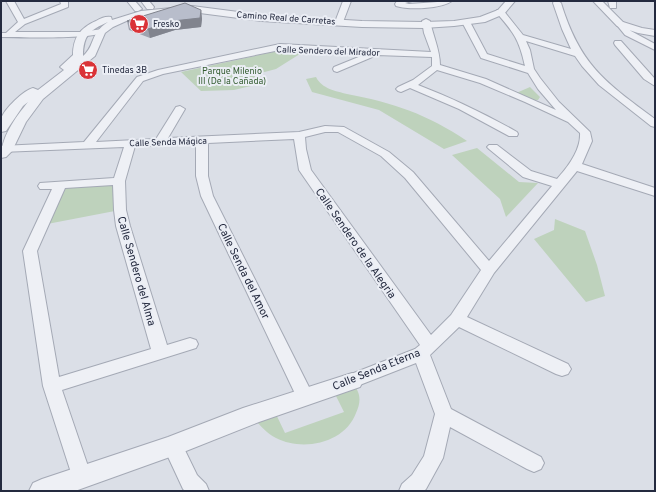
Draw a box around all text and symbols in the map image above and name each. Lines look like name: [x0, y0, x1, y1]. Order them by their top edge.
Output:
street label: Camino Real de Carretas: [236, 10, 336, 27]
supermarket icon: Fresko: [128, 13, 150, 35]
place label: Fresko: [153, 19, 179, 30]
street label: Calle Sendero del Mirador: [276, 44, 380, 59]
supermarket icon: Tinedas 3B: [77, 59, 99, 81]
place label: Tinedas 3B: [102, 65, 147, 76]
park label: Parque Milenio III (De la Cañada): [198, 66, 266, 87]
street label: Calle Senda Mágica: [129, 136, 207, 149]
street label: Calle Sendero de la Alegria: [312, 186, 399, 302]
street label: Calle Sendero del Alma: [114, 215, 158, 328]
street label: Calle Senda del Amor: [214, 221, 273, 322]
street label: Calle Senda Eterna: [330, 346, 422, 394]

